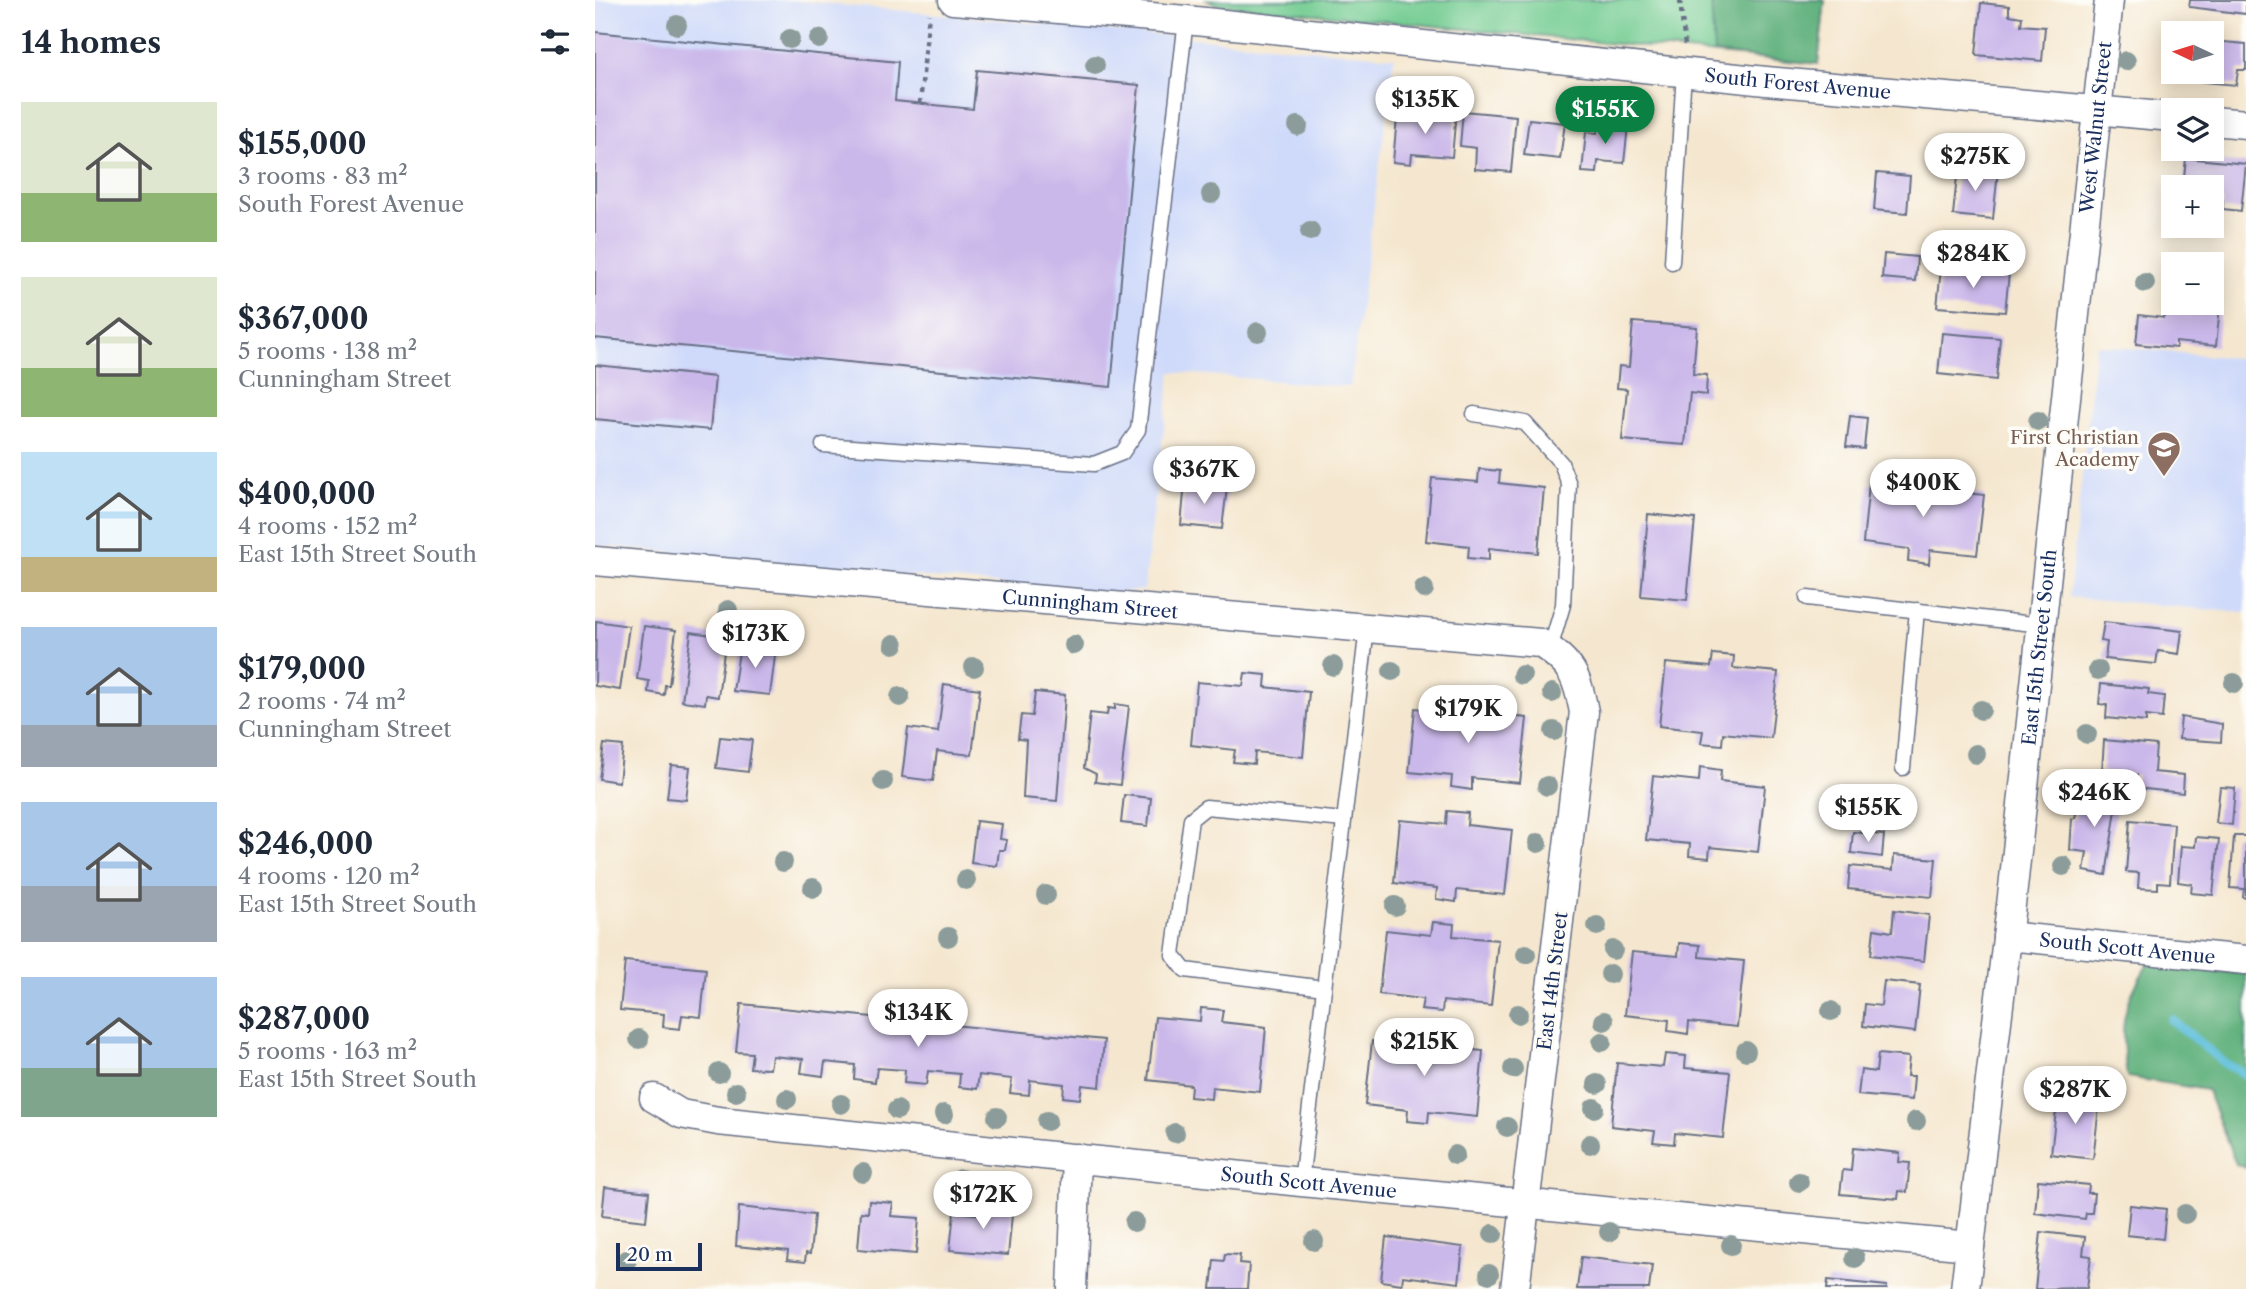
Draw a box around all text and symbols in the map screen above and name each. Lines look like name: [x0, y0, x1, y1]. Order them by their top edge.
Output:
north arrow: [2161, 21, 2224, 84]
map controls: [2161, 21, 2224, 315]
icon: filters: [536, 23, 574, 61]
text: 14 homes: [21, 24, 161, 61]
street label: West Walnut Street: [2075, 40, 2117, 216]
street label: South Forest Avenue: [1704, 64, 1892, 104]
pin: $135K: [1376, 76, 1474, 136]
text: $135K: [1391, 85, 1459, 113]
pin: $155K: [1556, 86, 1654, 146]
text: $155K: [1572, 95, 1638, 123]
button: layers: [2161, 98, 2224, 161]
text: $155,000: [238, 125, 367, 162]
icon: home: [77, 130, 161, 214]
pin: $275K: [1926, 134, 2024, 193]
text: $275K: [1940, 142, 2010, 170]
text: 3 rooms · 83 m²: [238, 162, 408, 190]
button: +: [2161, 175, 2224, 238]
text: South Forest Avenue: [238, 190, 464, 218]
pin: $284K: [1924, 230, 2022, 290]
text: $284K: [1937, 239, 2009, 267]
button: −: [2161, 252, 2224, 315]
text: $367,000: [238, 300, 369, 337]
icon: home: [77, 305, 161, 389]
text: 5 rooms · 138 m²: [238, 337, 417, 365]
text: Cunningham Street: [238, 365, 451, 393]
place label: First Christian Academy: [2010, 426, 2139, 471]
school or university icon: First Christian Academy: [2145, 429, 2183, 478]
pin: $367K: [1155, 447, 1253, 506]
text: $367K: [1169, 455, 1239, 483]
pin: $400K: [1874, 460, 1972, 519]
text: $400K: [1886, 468, 1960, 496]
text: $400,000: [238, 475, 376, 512]
icon: home: [77, 480, 161, 564]
text: 4 rooms · 152 m²: [238, 512, 418, 540]
text: East 15th Street South: [238, 540, 477, 568]
street label: East 15th Street South: [2017, 548, 2062, 747]
street label: Cunningham Street: [1001, 585, 1179, 624]
pin: $173K: [706, 610, 804, 670]
text: $173K: [722, 619, 788, 647]
text: $179,000: [238, 650, 366, 687]
icon: home: [77, 655, 161, 739]
pin: $179K: [1419, 686, 1517, 745]
text: 2 rooms · 74 m²: [238, 687, 406, 715]
text: $179K: [1434, 694, 1502, 722]
text: Cunningham Street: [238, 715, 451, 743]
pin: $246K: [2045, 770, 2143, 829]
text: $246K: [2058, 778, 2130, 806]
pin: $155K: [1819, 784, 1917, 844]
text: $155K: [1835, 793, 1901, 821]
text: $246,000: [238, 825, 373, 862]
icon: home: [77, 830, 161, 914]
text: 4 rooms · 120 m²: [238, 862, 420, 890]
text: East 15th Street South: [238, 890, 477, 918]
street label: East 14th Street: [1533, 910, 1572, 1052]
street label: South Scott Avenue: [2038, 928, 2216, 969]
pin: $134K: [869, 990, 967, 1049]
text: $134K: [884, 998, 952, 1026]
text: $287,000: [238, 1000, 370, 1037]
icon: home: [77, 1005, 161, 1089]
pin: $215K: [1375, 1018, 1473, 1078]
text: $215K: [1390, 1027, 1458, 1055]
text: 5 rooms · 163 m²: [238, 1037, 417, 1065]
text: East 15th Street South: [238, 1065, 477, 1093]
pin: $287K: [2026, 1066, 2124, 1126]
text: $287K: [2040, 1075, 2110, 1103]
street label: South Scott Avenue: [1220, 1163, 1398, 1203]
pin: $172K: [934, 1172, 1032, 1231]
text: $172K: [949, 1180, 1017, 1208]
scale bar: [616, 1240, 702, 1272]
text: 20 m: [627, 1243, 673, 1266]

